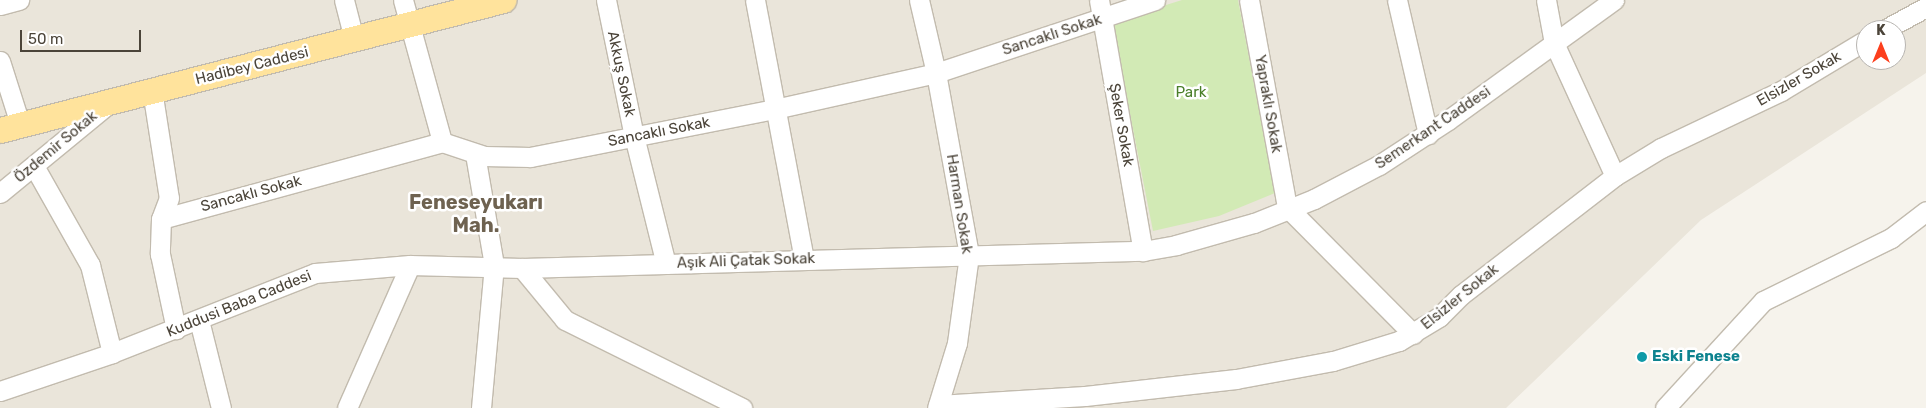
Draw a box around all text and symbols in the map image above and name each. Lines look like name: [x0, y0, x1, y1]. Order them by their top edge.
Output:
street label: Sancaklı Sokak: [1000, 10, 1104, 60]
scale bar: [22, 20, 144, 52]
north arrow: [1856, 20, 1906, 70]
text: K: [1876, 22, 1886, 39]
street label: Akkuş Sokak: [603, 29, 639, 119]
text: 50 m: [28, 30, 63, 48]
street label: Hadibey Caddesi: [193, 43, 311, 89]
street label: Elsizler Sokak: [1754, 48, 1844, 110]
street label: Yapraklı Sokak: [1250, 53, 1286, 155]
street label: Şeker Sokak: [1105, 82, 1137, 168]
street label: Semerkant Caddesi: [1372, 83, 1494, 173]
park label: Park: [1175, 84, 1207, 102]
street label: Özdemir Sokak: [11, 107, 101, 187]
street label: Sancaklı Sokak: [606, 113, 712, 151]
street label: Harman Sokak: [942, 153, 976, 255]
street label: Sancaklı Sokak: [199, 172, 303, 216]
district label: Feneseyukarı Mah.: [409, 191, 543, 238]
street label: Aşık Ali Çatak Sokak: [676, 250, 816, 272]
street label: Elsizler Sokak: [1418, 260, 1502, 334]
street label: Kuddusi Baba Caddesi: [164, 267, 314, 341]
place label: Eski Fenese: [1652, 348, 1740, 366]
marker: Eski Fenese: [1636, 351, 1648, 363]

